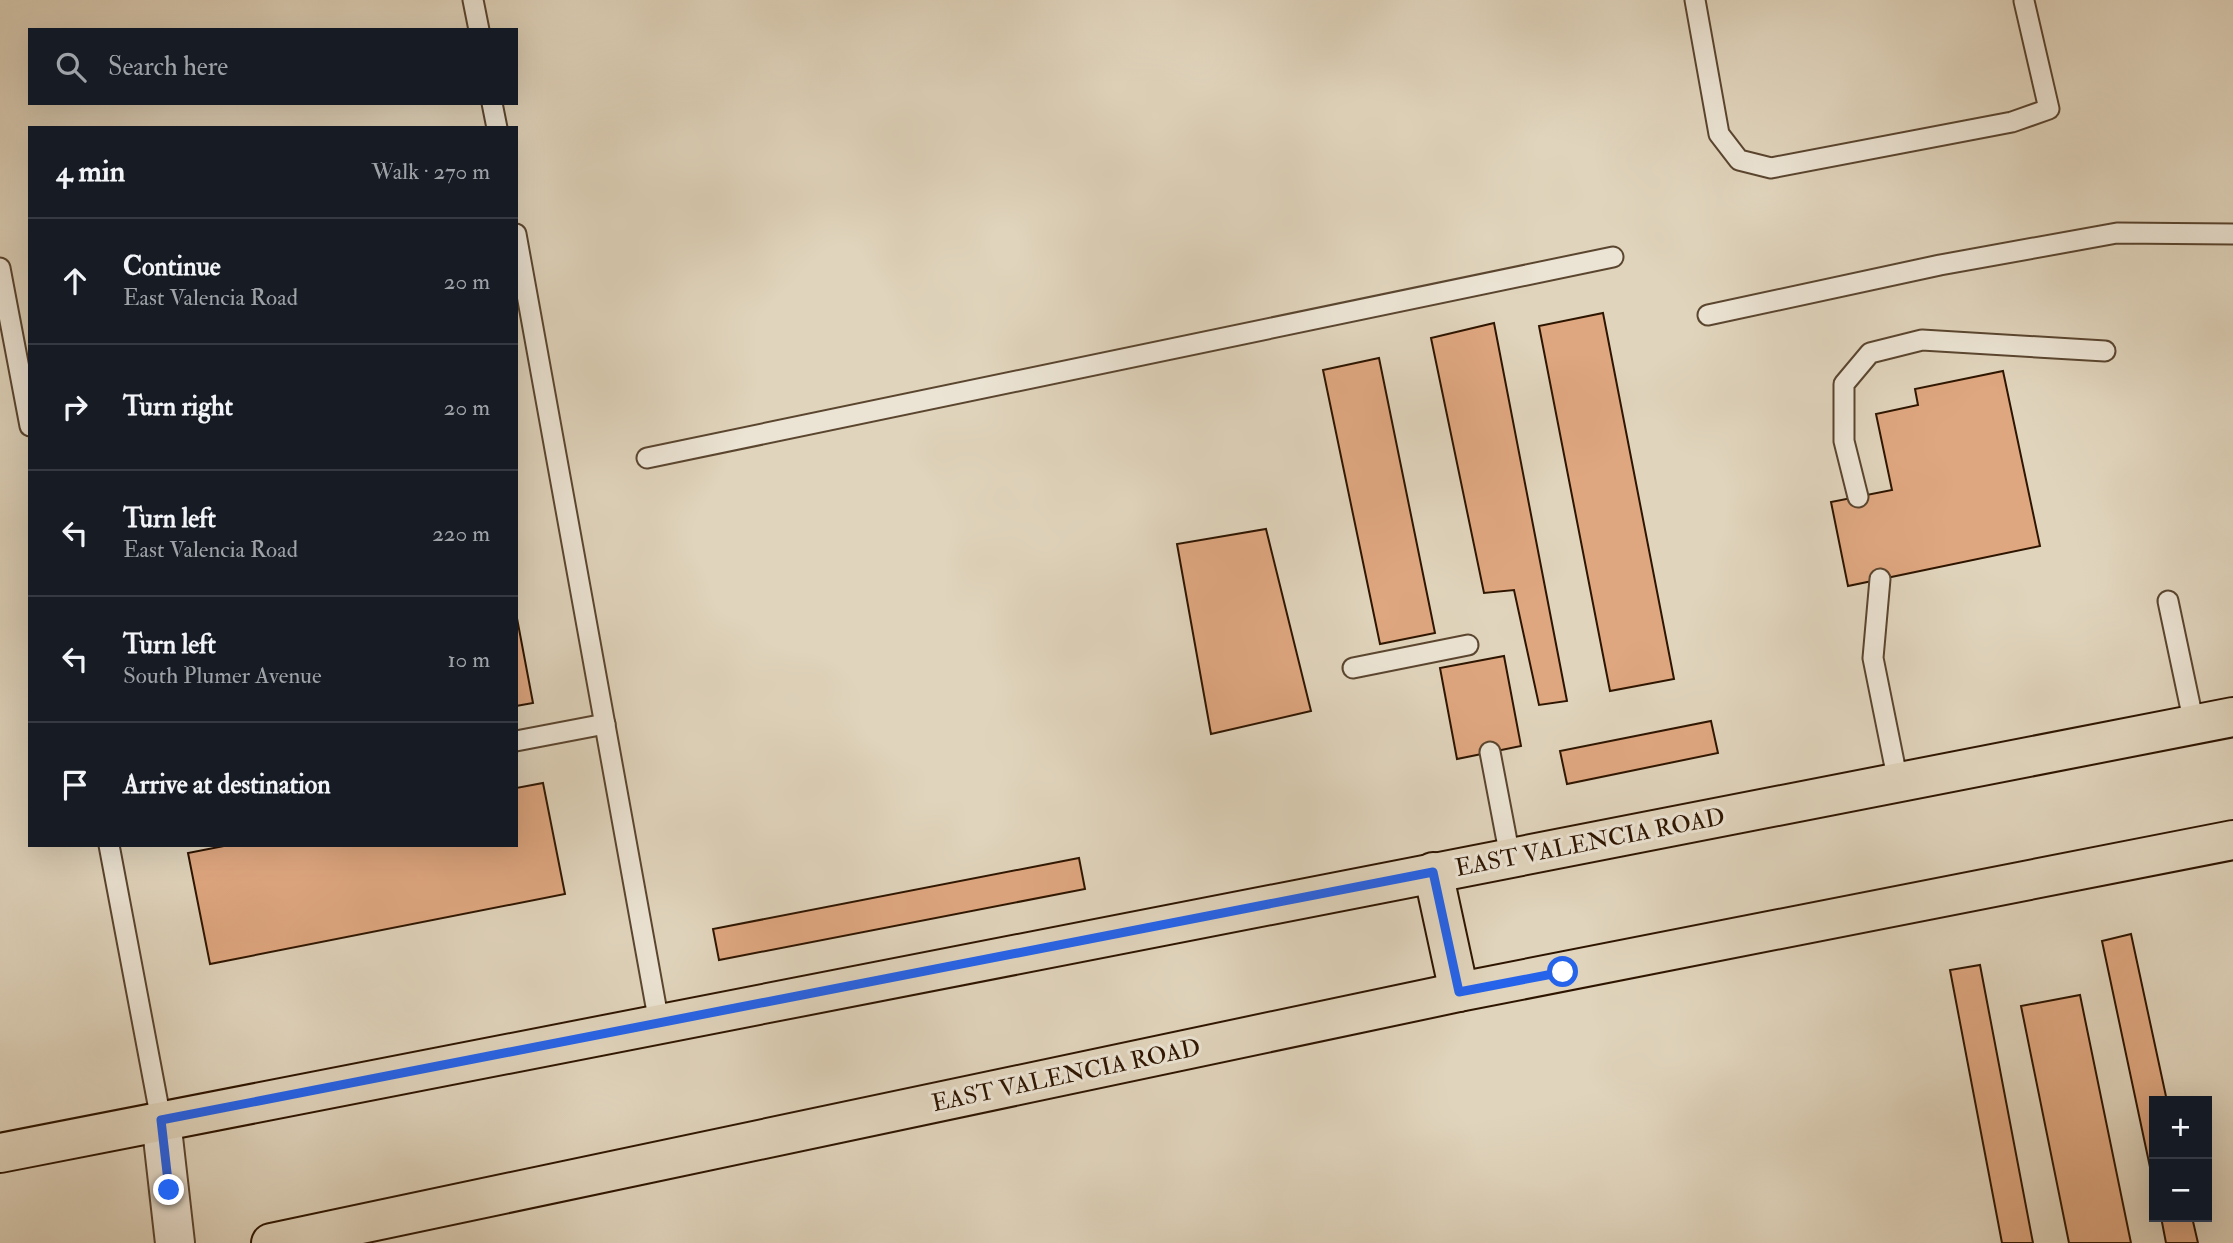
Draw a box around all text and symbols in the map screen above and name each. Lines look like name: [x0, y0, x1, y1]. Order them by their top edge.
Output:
search box: [28, 28, 518, 105]
icon: search: [52, 48, 90, 86]
text: Search here: [108, 51, 228, 83]
text: 4 min: [56, 153, 125, 190]
text: Walk · 270 m: [371, 157, 490, 186]
text: Continue: [123, 251, 221, 283]
icon: ahead: [56, 262, 94, 300]
text: 20 m: [444, 267, 490, 296]
text: East Valencia Road: [123, 283, 298, 312]
icon: right: [56, 388, 94, 426]
text: Turn right: [123, 391, 233, 423]
text: 20 m: [444, 393, 490, 422]
text: Turn left: [123, 503, 216, 535]
icon: left: [56, 514, 94, 552]
text: 220 m: [432, 519, 490, 548]
text: East Valencia Road: [123, 535, 298, 564]
text: Turn left: [123, 629, 216, 661]
icon: left: [56, 640, 94, 678]
text: 10 m: [447, 645, 490, 674]
text: South Plumer Avenue: [123, 661, 322, 690]
icon: arrive: [56, 766, 94, 804]
text: Arrive at destination: [123, 769, 331, 801]
street label: EAST VALENCIA ROAD: [1453, 801, 1727, 884]
route start: [1547, 956, 1578, 987]
street label: EAST VALENCIA ROAD: [929, 1032, 1203, 1119]
map controls: [2149, 1096, 2212, 1222]
button: +: [2149, 1096, 2212, 1159]
button: −: [2149, 1159, 2212, 1222]
route end: [153, 1174, 184, 1205]

